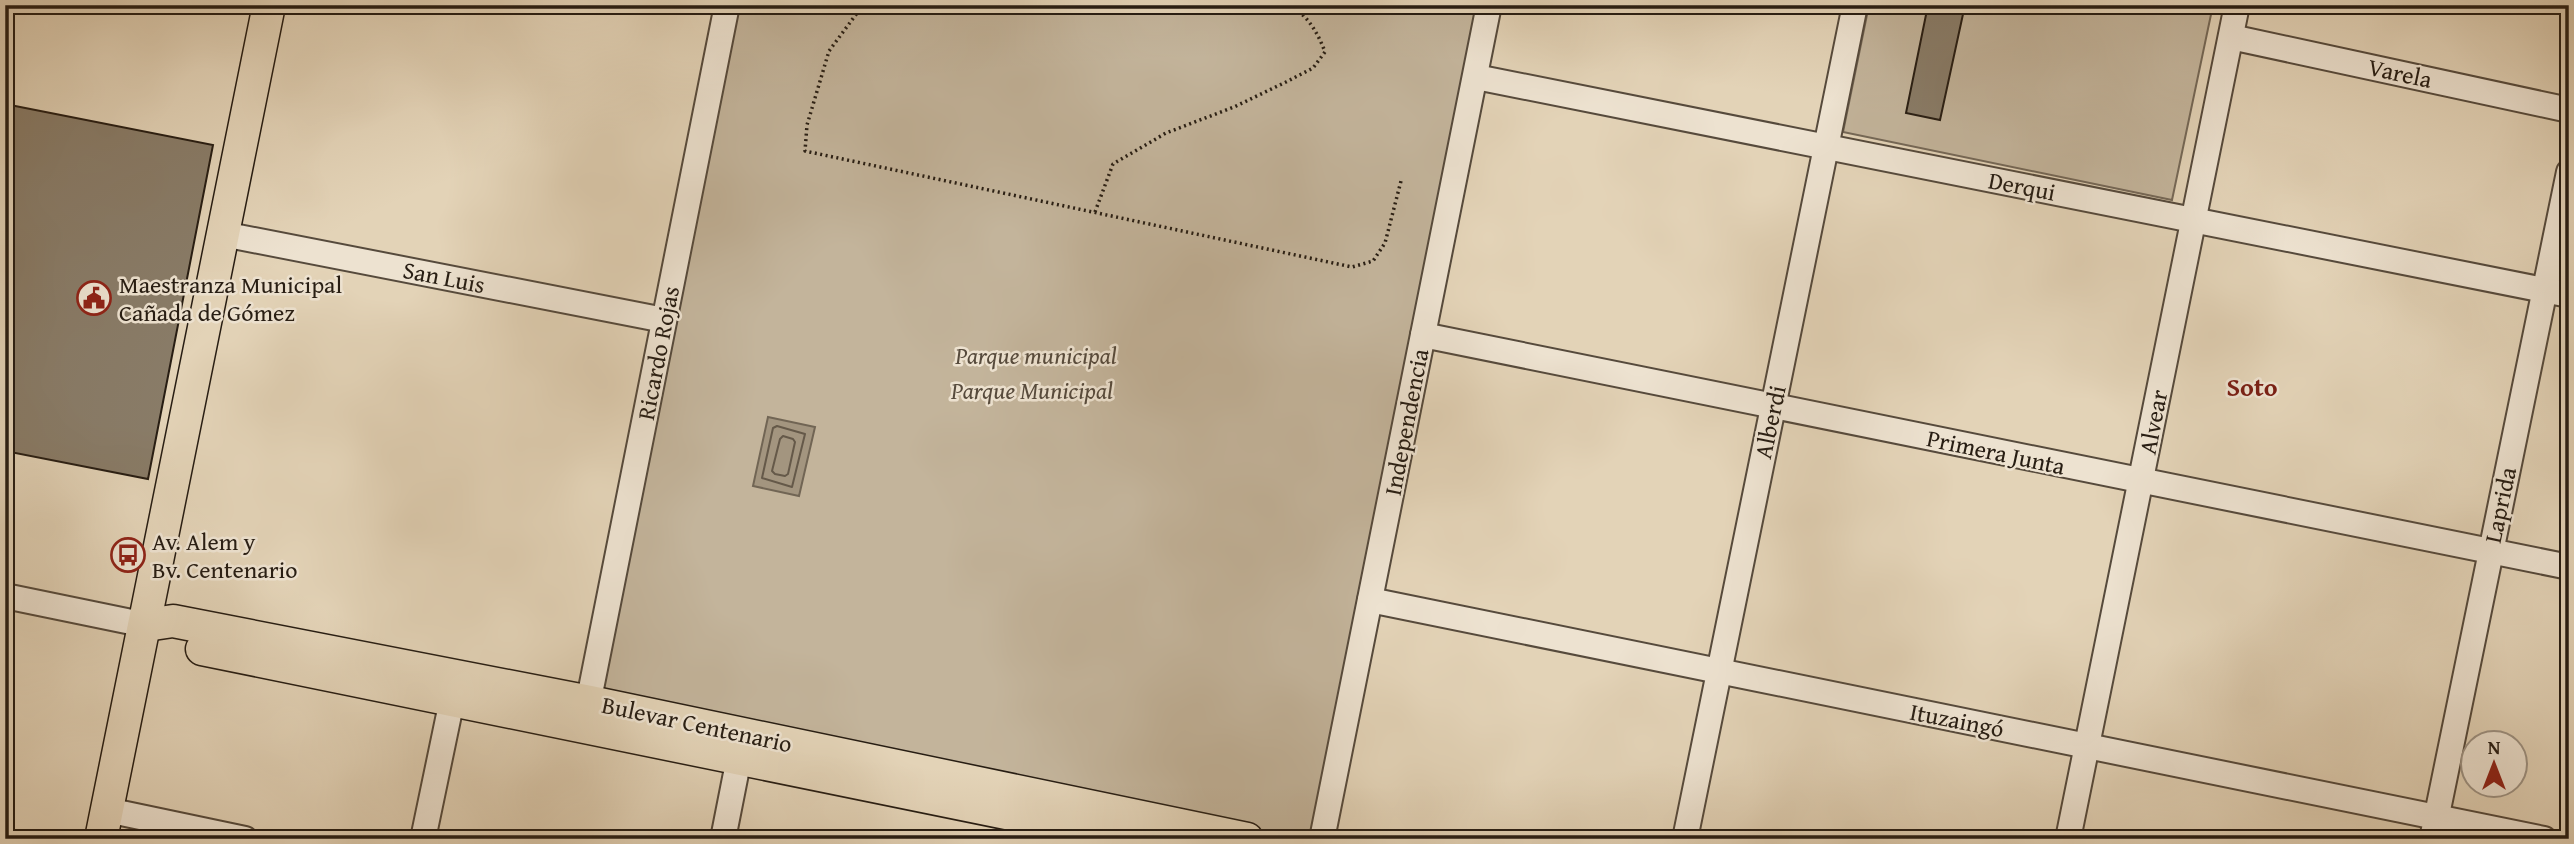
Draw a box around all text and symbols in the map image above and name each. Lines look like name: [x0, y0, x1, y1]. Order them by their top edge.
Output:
street label: Varela: [2365, 49, 2436, 97]
street label: Derqui: [1985, 162, 2059, 210]
street label: San Luis: [400, 252, 488, 302]
place label: Maestranza Municipal Cañada de Gómez: [119, 267, 342, 330]
public building icon: Maestranza Municipal Cañada de Gómez: [75, 279, 113, 317]
street label: Ricardo Rojas: [628, 283, 688, 423]
park label: Parque municipal: [954, 338, 1117, 373]
street label: Independencia: [1375, 345, 1438, 498]
district label: Soto: [2226, 367, 2278, 406]
park label: Parque Municipal: [950, 373, 1113, 408]
street label: Alberdi: [1745, 382, 1795, 462]
street label: Alvear: [2130, 387, 2176, 457]
street label: Primera Junta: [1924, 420, 2069, 484]
street label: Laprida: [2475, 463, 2525, 546]
place label: Av. Alem y Bv. Centenario: [152, 524, 298, 587]
bus stop icon: Av. Alem y Bv. Centenario: [109, 536, 147, 574]
street label: Bulevar Centenario: [599, 687, 795, 761]
street label: Ituzaingó: [1907, 694, 2007, 746]
north arrow: [2458, 728, 2528, 798]
text: N: [2488, 733, 2501, 761]

